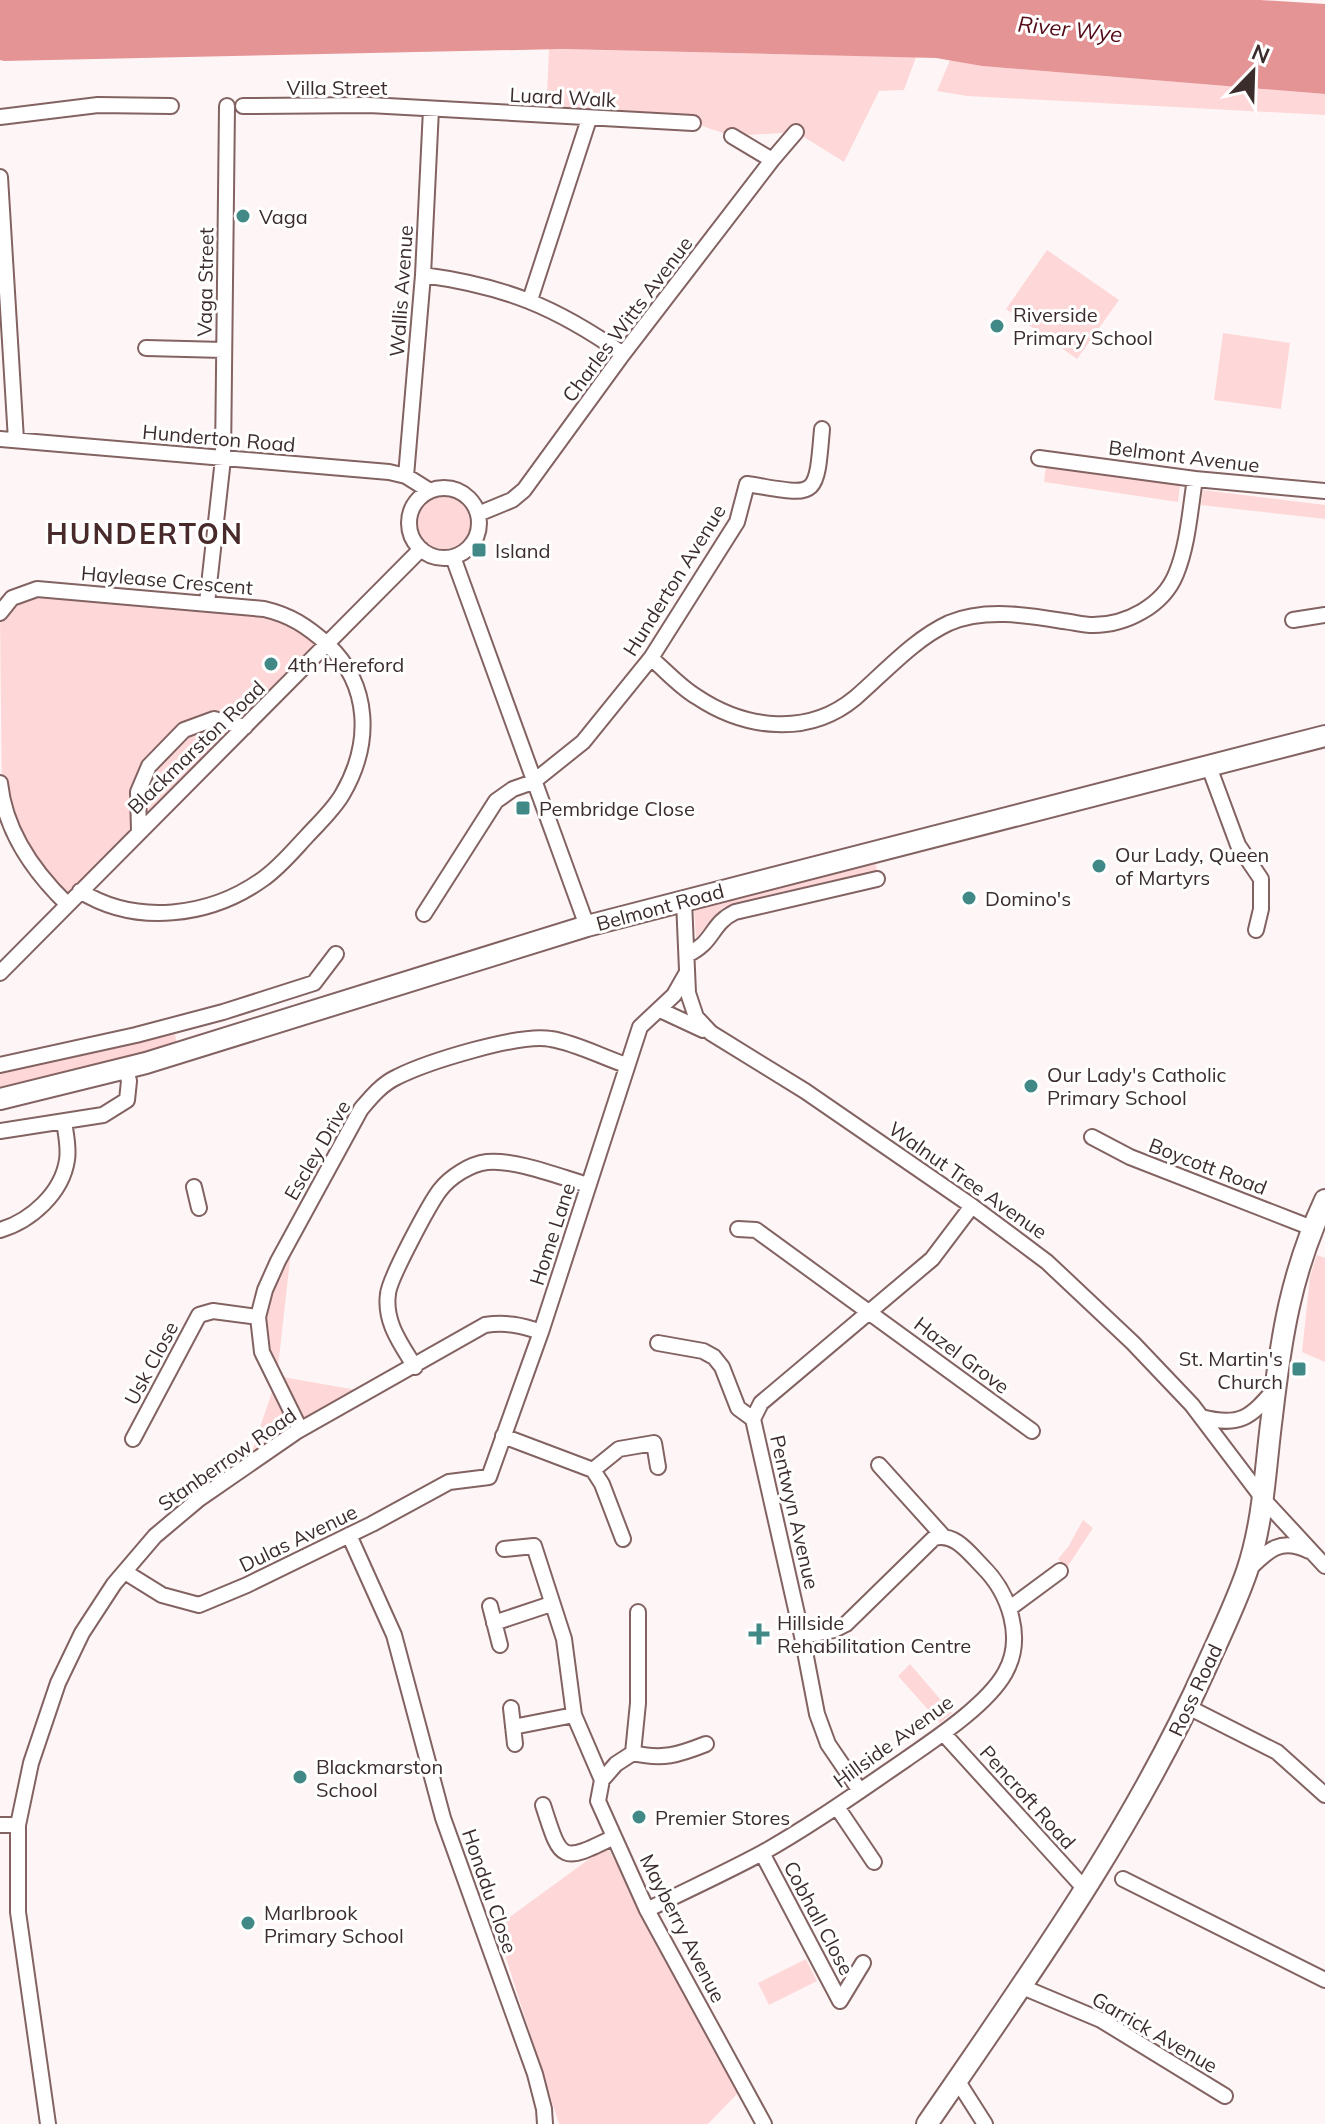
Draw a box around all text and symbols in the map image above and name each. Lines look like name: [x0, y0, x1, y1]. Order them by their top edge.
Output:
water label: River Wye: [1016, 10, 1124, 48]
north arrow: [1213, 32, 1293, 112]
text: N: [1248, 37, 1274, 70]
street label: Villa Street: [287, 75, 387, 100]
street label: Luard Walk: [509, 82, 618, 112]
place label: Vaga: [259, 204, 308, 229]
marker: Vaga: [234, 207, 252, 225]
street label: Wallis Avenue: [384, 224, 418, 358]
street label: Vaga Street: [192, 227, 218, 337]
street label: Charles Witts Avenue: [557, 231, 697, 407]
place label: Riverside Primary School: [1013, 302, 1153, 350]
marker: Riverside Primary School: [988, 317, 1006, 335]
street label: Hunderton Road: [141, 419, 297, 457]
street label: Belmont Avenue: [1107, 434, 1261, 478]
street label: Hunderton Avenue: [617, 500, 731, 660]
district label: HUNDERTON: [46, 516, 244, 551]
place label: Island: [495, 538, 551, 563]
marker: Island: [470, 541, 488, 559]
street label: Haylease Crescent: [80, 560, 254, 600]
place label: 4th Hereford: [287, 652, 404, 677]
marker: 4th Hereford: [262, 655, 280, 673]
street label: Blackmarston Road: [122, 675, 270, 819]
place label: Pembridge Close: [539, 796, 695, 821]
marker: Pembridge Close: [514, 799, 532, 817]
place label: Our Lady, Queen of Martyrs: [1115, 842, 1269, 890]
marker: Our Lady, Queen of Martyrs: [1090, 857, 1108, 875]
street label: Belmont Road: [593, 878, 727, 936]
place label: Domino's: [985, 886, 1071, 911]
marker: Domino's: [960, 889, 978, 907]
place label: Our Lady's Catholic Primary School: [1047, 1062, 1227, 1110]
marker: Our Lady's Catholic Primary School: [1022, 1077, 1040, 1095]
street label: Escley Drive: [278, 1096, 356, 1204]
street label: Walnut Tree Avenue: [884, 1116, 1052, 1244]
street label: Boycott Road: [1145, 1132, 1271, 1200]
street label: Home Lane: [524, 1180, 580, 1288]
street label: Hazel Grove: [909, 1311, 1015, 1399]
street label: Usk Close: [119, 1317, 183, 1409]
place label: St. Martin's Church: [1179, 1346, 1283, 1394]
marker: St. Martin's Church: [1290, 1360, 1308, 1378]
street label: Stanberrow Road: [153, 1402, 301, 1516]
street label: Pentwyn Avenue: [765, 1433, 825, 1591]
street label: Dulas Avenue: [235, 1499, 361, 1577]
place label: Hillside Rehabilitation Centre: [777, 1610, 971, 1658]
marker: Hillside Rehabilitation Centre: [748, 1623, 770, 1645]
street label: Ross Road: [1163, 1640, 1227, 1740]
street label: Hillside Avenue: [828, 1689, 958, 1793]
street label: Pencroft Road: [975, 1740, 1081, 1854]
place label: Blackmarston School: [316, 1754, 443, 1802]
marker: Blackmarston School: [291, 1768, 309, 1786]
place label: Premier Stores: [655, 1805, 790, 1830]
marker: Premier Stores: [630, 1808, 648, 1826]
street label: Honddu Close: [457, 1826, 523, 1956]
street label: Mayberry Avenue: [635, 1850, 731, 2006]
street label: Cobhall Close: [778, 1857, 860, 1979]
place label: Marlbrook Primary School: [264, 1900, 404, 1948]
marker: Marlbrook Primary School: [239, 1914, 257, 1932]
street label: Garrick Avenue: [1088, 1986, 1222, 2078]

